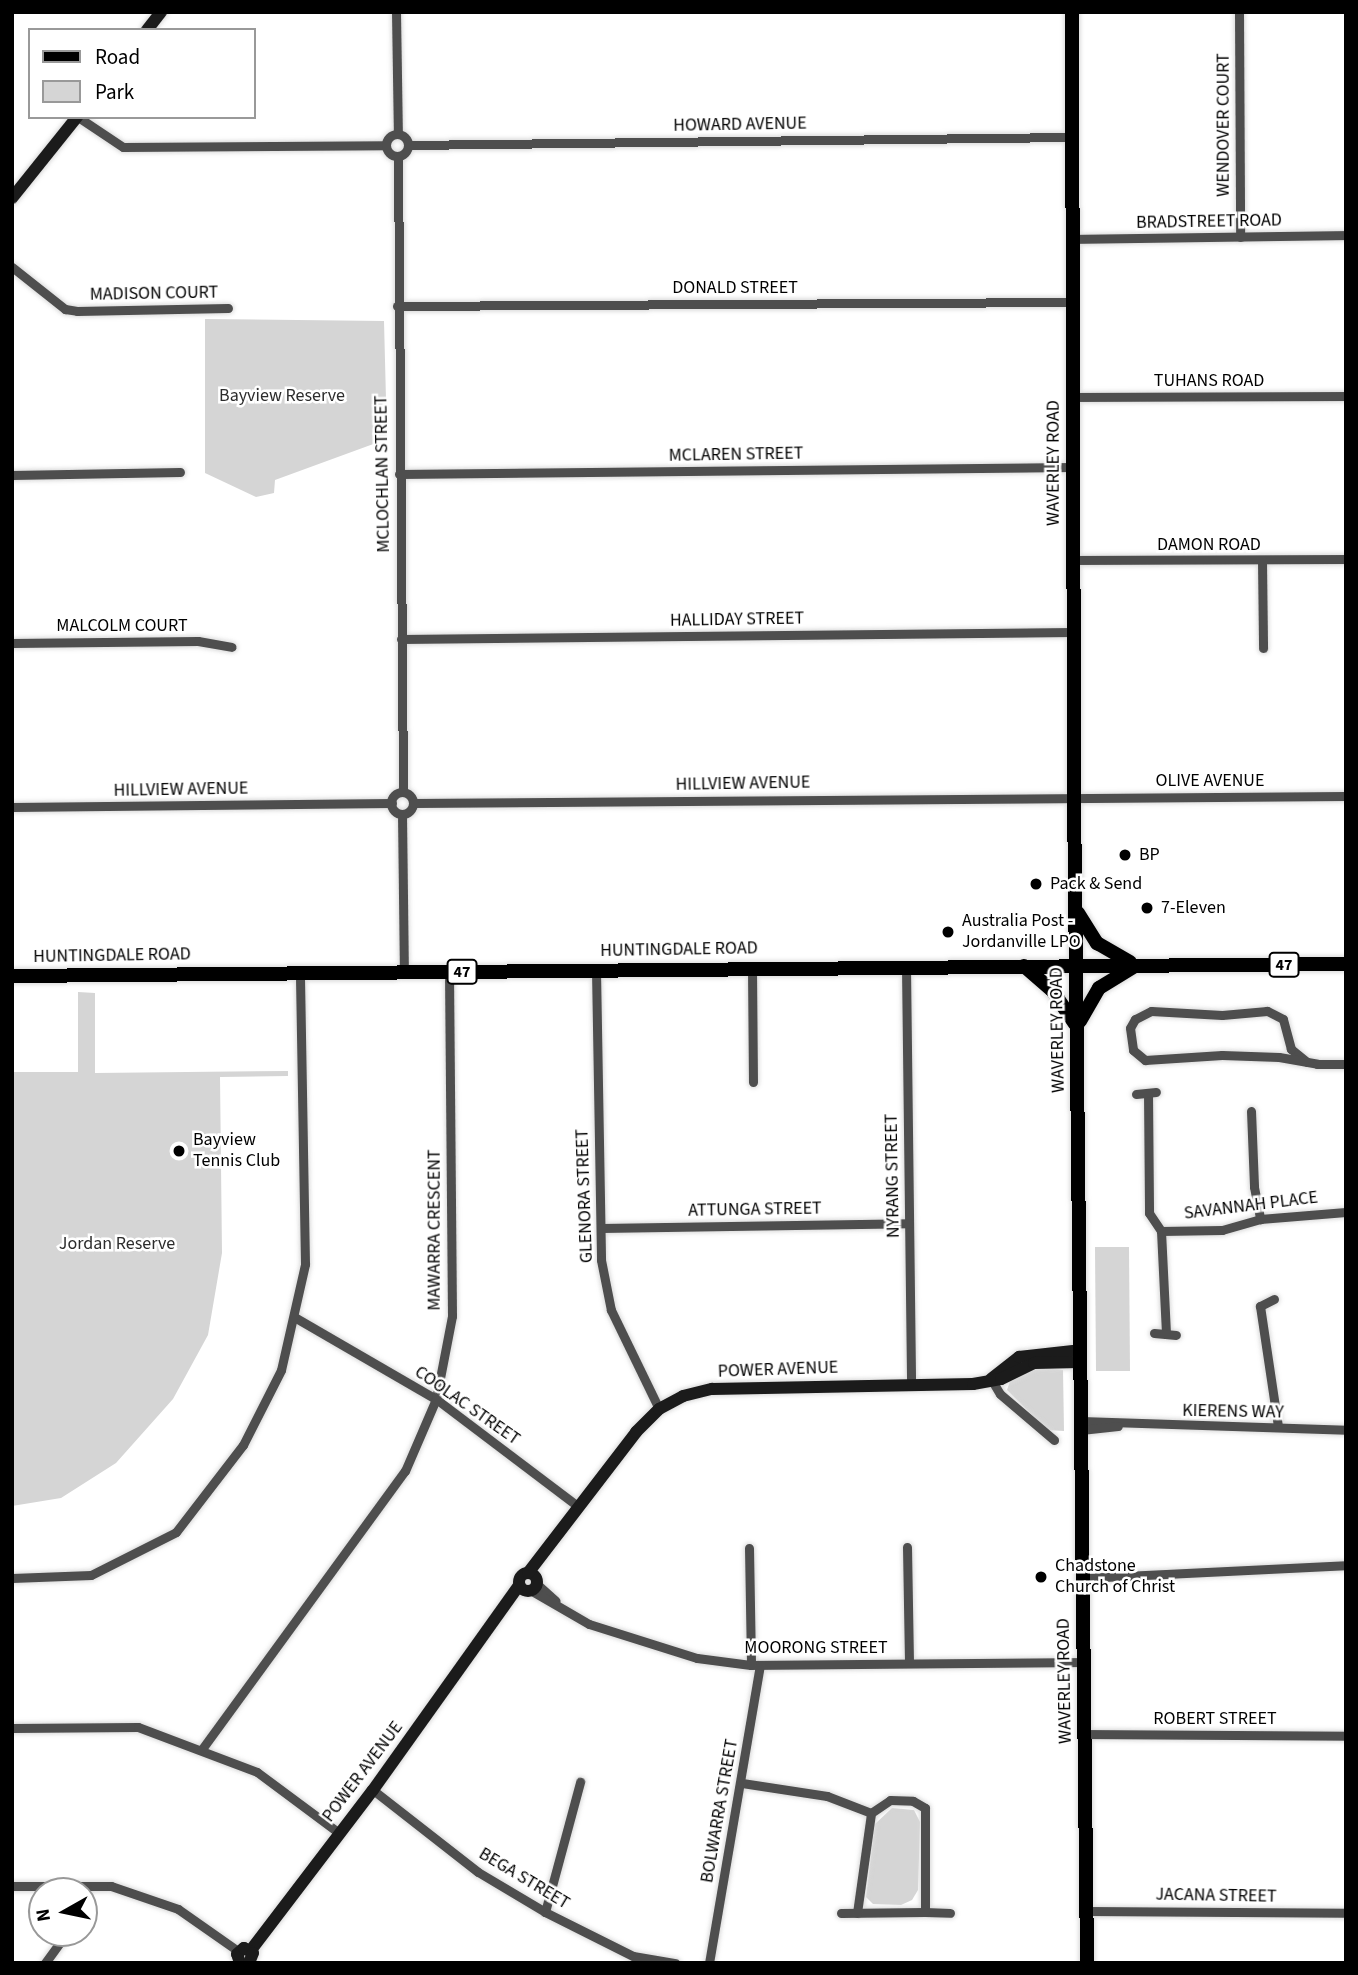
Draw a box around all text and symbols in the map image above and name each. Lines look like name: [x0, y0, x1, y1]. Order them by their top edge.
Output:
legend: [28, 28, 256, 119]
text: Road: [95, 42, 140, 72]
street label: WENDOVER COURT: [1213, 53, 1235, 197]
text: Park: [95, 77, 134, 107]
street label: HOWARD AVENUE: [673, 113, 807, 137]
street label: BRADSTREET ROAD: [1136, 210, 1282, 234]
street label: DONALD STREET: [672, 277, 798, 299]
street label: MADISON COURT: [90, 282, 218, 306]
street label: TUHANS ROAD: [1154, 370, 1264, 392]
park label: Bayview Reserve: [219, 385, 345, 407]
street label: MCLOCHLAN STREET: [371, 395, 395, 553]
street label: WAVERLEY ROAD: [1043, 400, 1065, 526]
street label: MCLAREN STREET: [668, 443, 804, 467]
street label: DAMON ROAD: [1157, 534, 1261, 556]
street label: HALLIDAY STREET: [670, 608, 804, 632]
street label: MALCOLM COURT: [56, 615, 188, 637]
street label: OLIVE AVENUE: [1156, 770, 1264, 792]
street label: HILLVIEW AVENUE: [675, 772, 811, 796]
street label: HILLVIEW AVENUE: [113, 778, 249, 802]
place label: BP: [1139, 844, 1160, 866]
marker: BP: [1117, 847, 1133, 863]
place label: Pack & Send: [1050, 873, 1142, 895]
marker: Pack & Send: [1028, 876, 1044, 892]
place label: 7-Eleven: [1161, 897, 1226, 919]
marker: 7-Eleven: [1139, 900, 1155, 916]
place label: Australia Post - Jordanville LPO: [962, 911, 1081, 954]
marker: Australia Post - Jordanville LPO: [940, 924, 956, 940]
street label: HUNTINGDALE ROAD: [600, 938, 758, 962]
street label: HUNTINGDALE ROAD: [33, 944, 191, 968]
road number: 47: [1268, 953, 1300, 978]
road number: 47: [446, 960, 478, 984]
street label: WAVERLEY ROAD: [1046, 967, 1070, 1093]
street label: NYRANG STREET: [881, 1114, 905, 1238]
street label: GLENORA STREET: [572, 1129, 598, 1263]
place label: Bayview Tennis Club: [193, 1130, 280, 1172]
marker: Bayview Tennis Club: [171, 1143, 187, 1159]
street label: MAWARRA CRESCENT: [424, 1149, 446, 1311]
street label: SAVANNAH PLACE: [1183, 1187, 1319, 1225]
street label: ATTUNGA STREET: [688, 1198, 822, 1222]
park label: Jordan Reserve: [59, 1233, 175, 1255]
street label: POWER AVENUE: [717, 1357, 839, 1383]
street label: COOLAC STREET: [410, 1362, 524, 1450]
street label: KIERENS WAY: [1182, 1400, 1284, 1424]
place label: Chadstone Church of Christ: [1055, 1556, 1175, 1598]
marker: Chadstone Church of Christ: [1033, 1569, 1049, 1585]
street label: WAVERLEY ROAD: [1053, 1618, 1077, 1744]
street label: MOORONG STREET: [744, 1637, 888, 1659]
street label: ROBERT STREET: [1153, 1708, 1277, 1730]
street label: POWER AVENUE: [318, 1717, 408, 1827]
street label: BOLWARRA STREET: [697, 1737, 743, 1885]
street label: BEGA STREET: [475, 1843, 573, 1915]
north arrow: [28, 1877, 98, 1947]
street label: JACANA STREET: [1155, 1884, 1277, 1908]
text: N: [29, 1907, 58, 1923]

